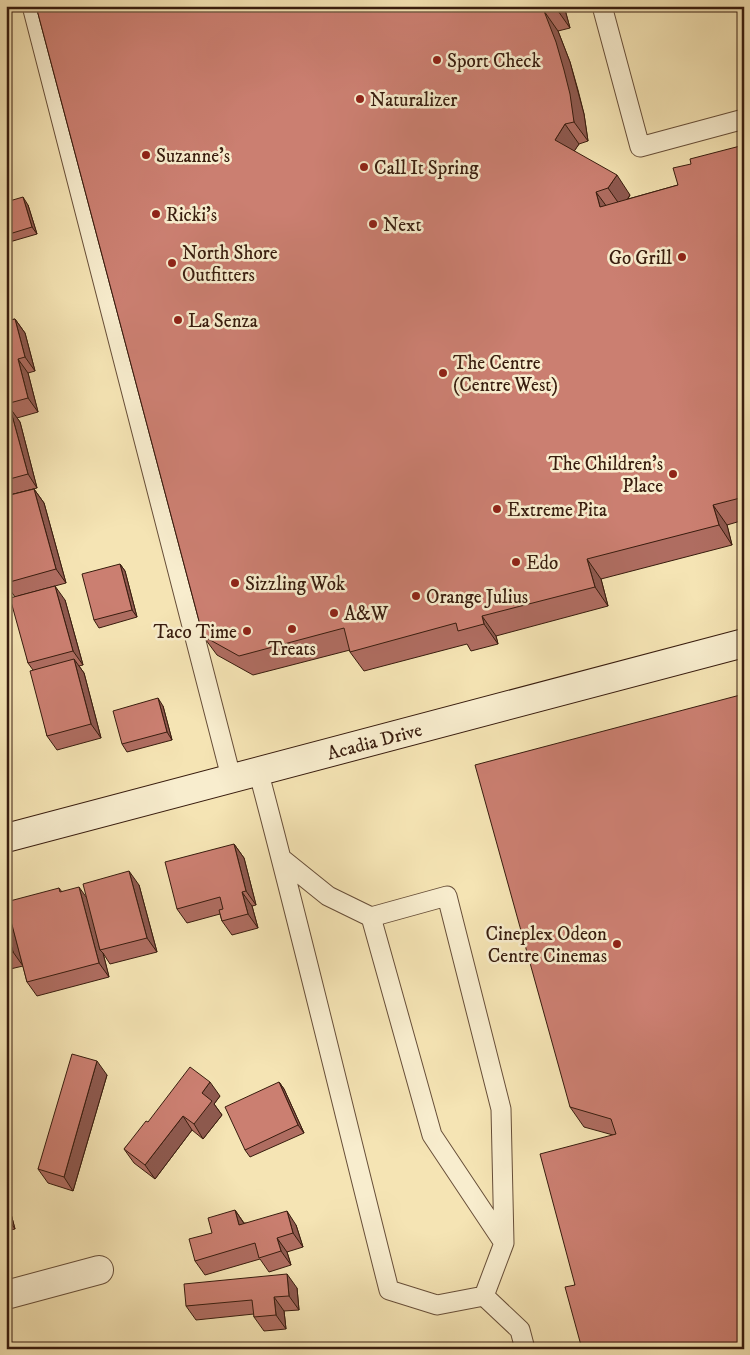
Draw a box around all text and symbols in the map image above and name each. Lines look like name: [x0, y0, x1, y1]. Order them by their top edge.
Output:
place label: Sport Check: [447, 50, 541, 73]
marker: Sport Check: [431, 54, 443, 66]
place label: Naturalizer: [370, 89, 457, 112]
marker: Naturalizer: [354, 93, 366, 105]
place label: Suzanne's: [156, 145, 230, 168]
marker: Suzanne's: [140, 149, 152, 161]
place label: Call It Spring: [374, 157, 479, 180]
marker: Call It Spring: [358, 161, 370, 173]
place label: Ricki's: [166, 204, 217, 227]
marker: Ricki's: [150, 208, 162, 220]
place label: Next: [383, 214, 422, 237]
marker: Next: [367, 218, 379, 230]
place label: North Shore Outfitters: [182, 242, 278, 287]
place label: Go Grill: [609, 247, 672, 270]
marker: Go Grill: [676, 251, 688, 263]
marker: North Shore Outfitters: [166, 257, 178, 269]
place label: La Senza: [188, 310, 258, 333]
marker: La Senza: [172, 314, 184, 326]
place label: The Centre (Centre West): [453, 352, 558, 397]
marker: The Centre (Centre West): [437, 367, 449, 379]
place label: The Children's Place: [548, 453, 663, 498]
marker: The Children's Place: [667, 468, 679, 480]
place label: Extreme Pita: [507, 499, 607, 522]
marker: Extreme Pita: [491, 503, 503, 515]
place label: Edo: [526, 552, 558, 575]
marker: Edo: [510, 556, 522, 568]
place label: Sizzling Wok: [245, 573, 346, 596]
marker: Sizzling Wok: [229, 577, 241, 589]
place label: Orange Julius: [426, 586, 528, 609]
marker: Orange Julius: [410, 590, 422, 602]
place label: A&W: [344, 603, 389, 626]
marker: A&W: [328, 607, 340, 619]
place label: Taco Time: [153, 621, 237, 644]
marker: Treats: [286, 623, 298, 635]
marker: Taco Time: [241, 625, 253, 637]
place label: Treats: [268, 638, 316, 661]
street label: Acadia Drive: [325, 719, 425, 766]
place label: Cineplex Odeon Centre Cinemas: [485, 923, 607, 968]
marker: Cineplex Odeon Centre Cinemas: [611, 938, 623, 950]

